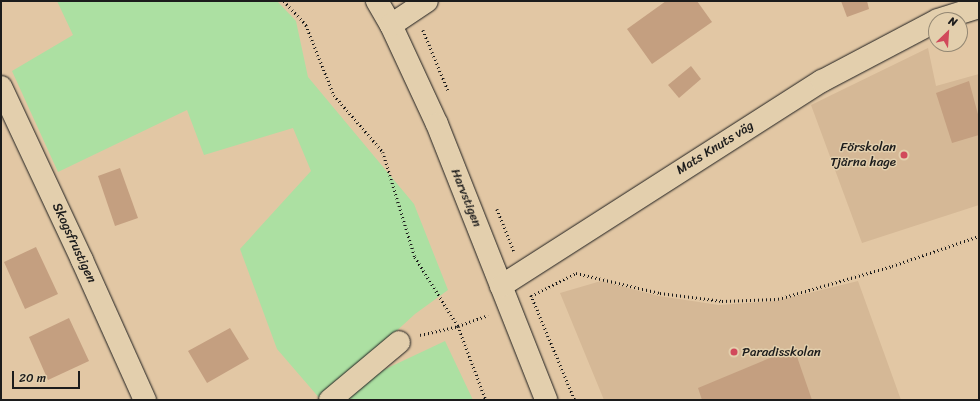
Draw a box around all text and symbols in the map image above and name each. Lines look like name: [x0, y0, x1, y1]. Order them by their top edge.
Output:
text: N: [945, 11, 960, 32]
north arrow: [928, 12, 968, 52]
street label: Mats Knuts väg: [674, 118, 756, 178]
place label: Förskolan Tjärna hage: [830, 140, 896, 171]
marker: Förskolan Tjärna hage: [899, 150, 909, 160]
street label: Harvstigen: [447, 167, 485, 229]
street label: Skogsfrustigen: [49, 200, 99, 286]
place label: Paradisskolan: [742, 344, 821, 360]
marker: Paradisskolan: [729, 347, 739, 357]
scale bar: [14, 363, 82, 389]
text: 20 m: [19, 367, 46, 389]

